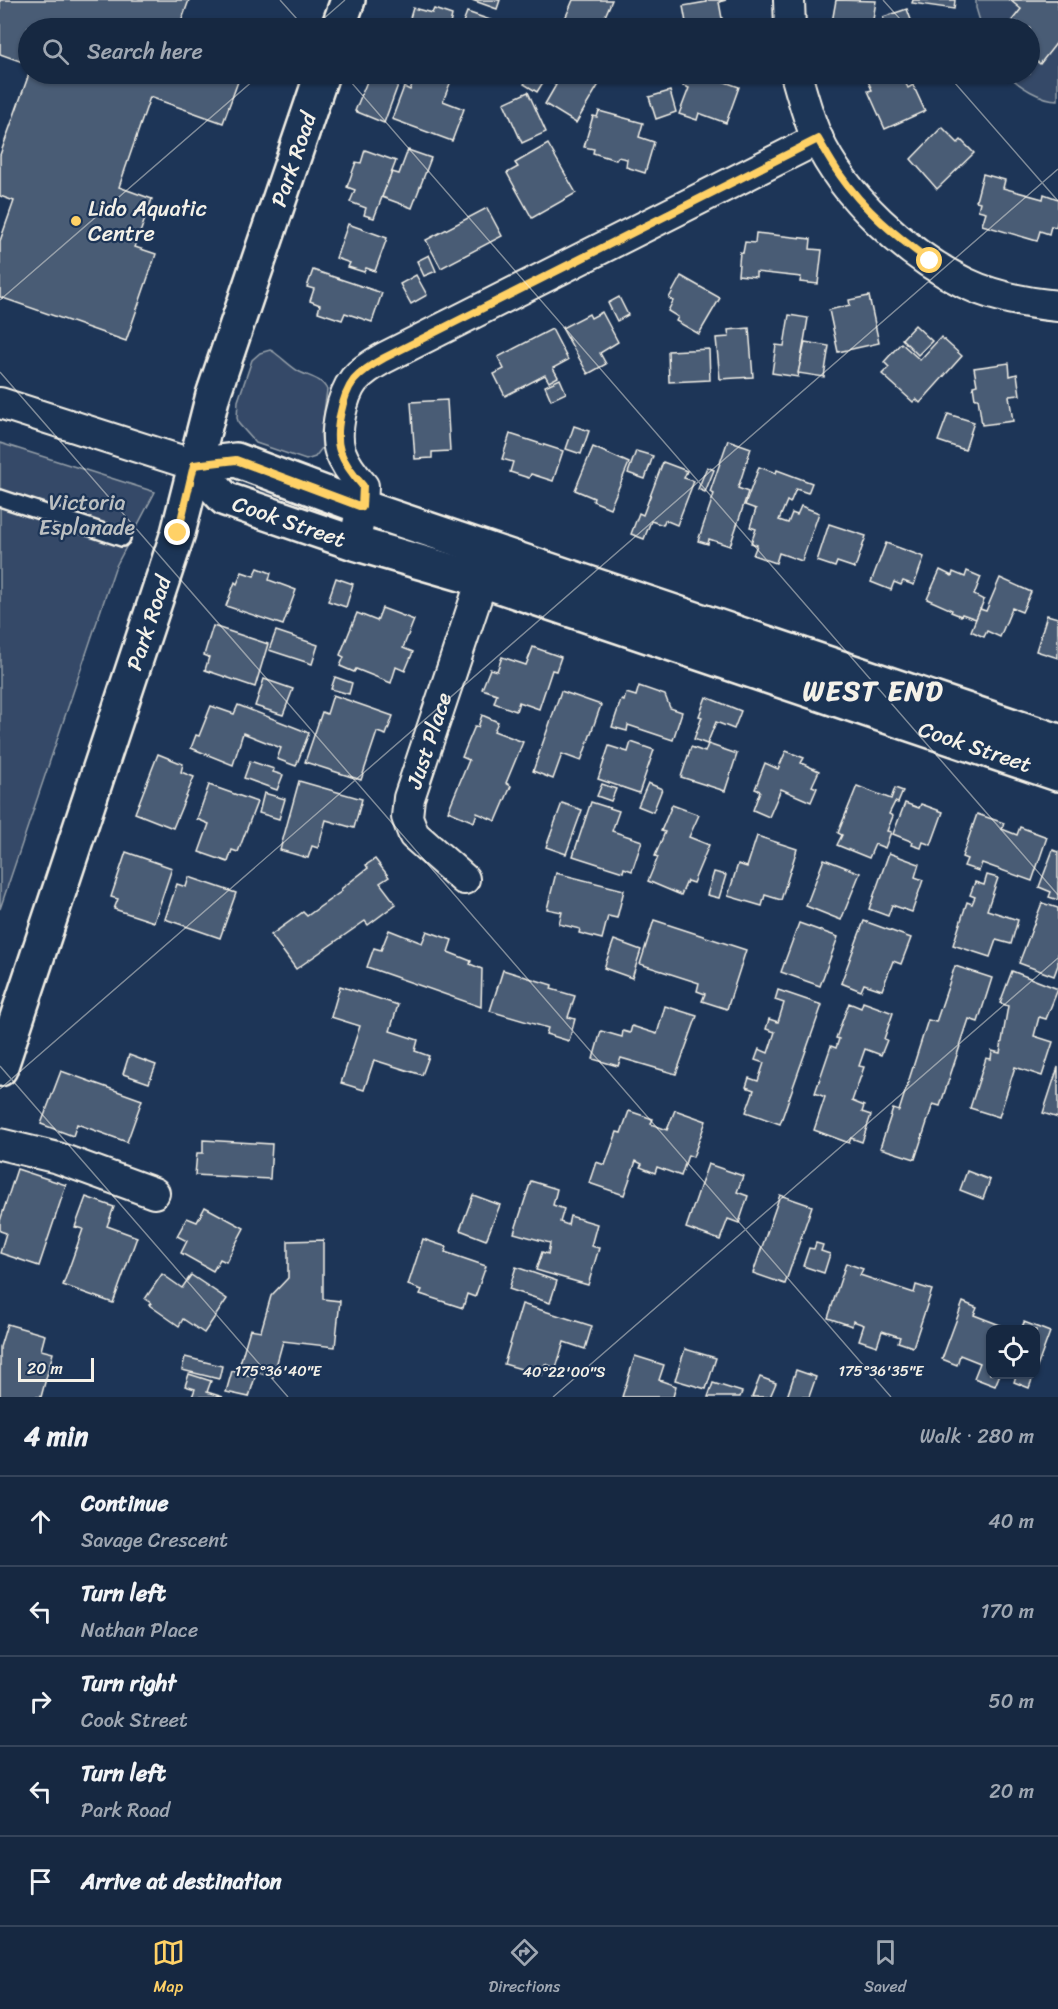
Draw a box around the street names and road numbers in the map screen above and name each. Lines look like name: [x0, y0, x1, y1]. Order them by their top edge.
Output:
street label: Park Road: [259, 105, 328, 212]
street label: Cook Street: [227, 484, 352, 559]
street label: Park Road: [114, 569, 183, 676]
street label: Just Place: [394, 686, 463, 794]
street label: Cook Street: [913, 709, 1038, 783]

